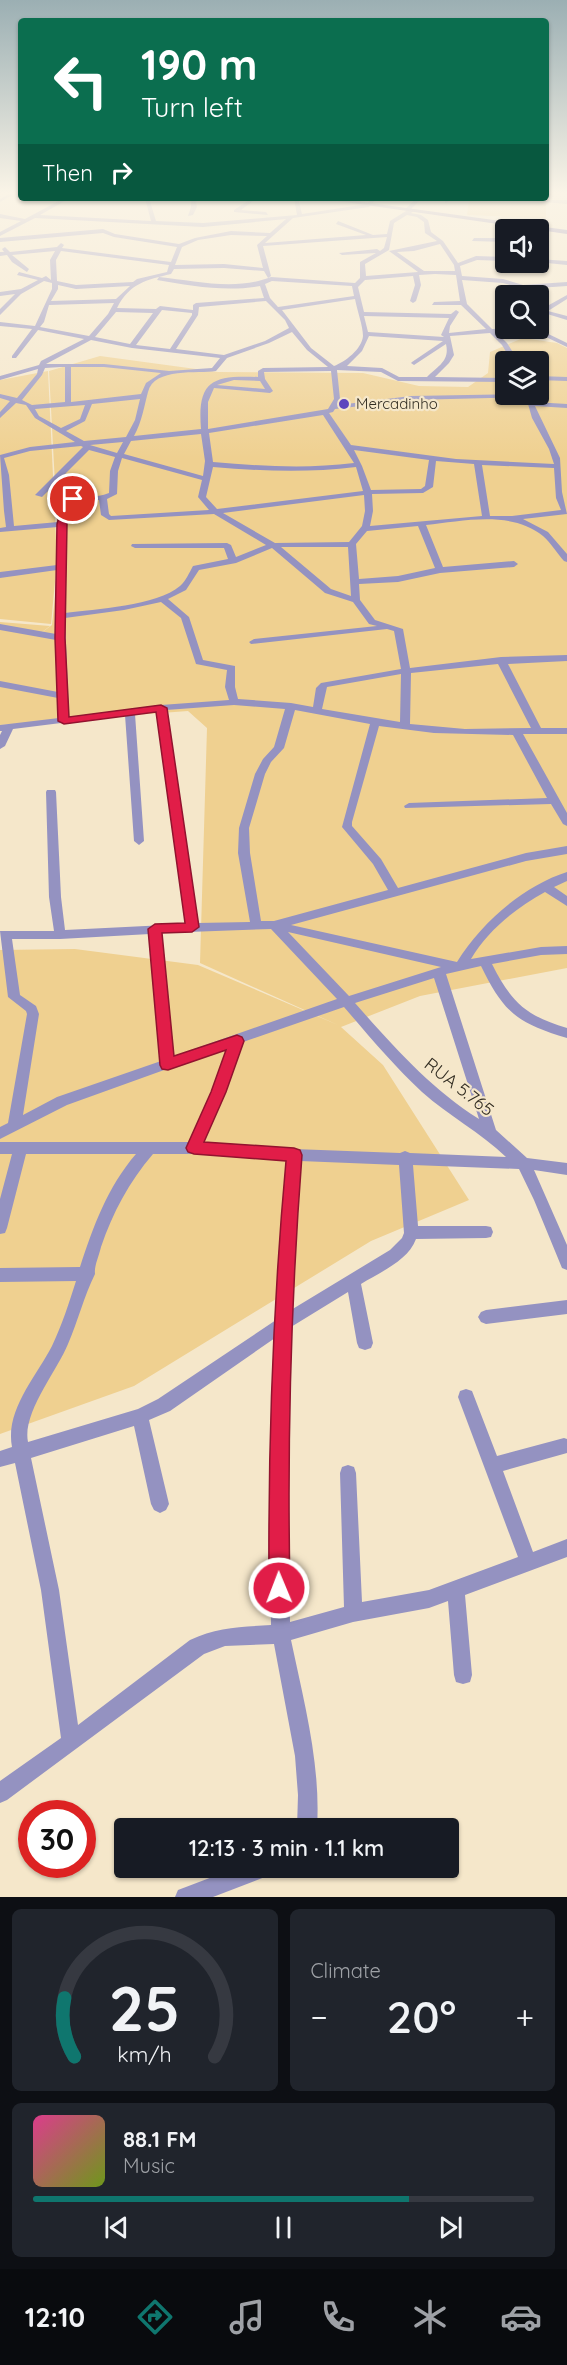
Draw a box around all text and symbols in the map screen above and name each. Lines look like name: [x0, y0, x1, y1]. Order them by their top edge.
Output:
text: 190 m: [141, 38, 257, 91]
icon: left: [42, 42, 120, 120]
text: Turn left: [141, 90, 243, 124]
icon: right: [105, 156, 138, 189]
text: Then: [42, 159, 93, 187]
map controls: [495, 219, 549, 405]
button: sound: [495, 219, 549, 273]
button: search: [495, 285, 549, 339]
button: layers: [495, 351, 549, 405]
place label: Mercadinho: [356, 394, 438, 413]
marker: Mercadinho: [337, 397, 351, 411]
pin: [47, 473, 98, 524]
icon: arrive: [56, 482, 89, 515]
street label: RUA 5.765: [420, 1052, 499, 1121]
position arrow: [247, 1556, 311, 1620]
speed limit sign: 30: [18, 1800, 96, 1878]
text: 12:13 · 3 min · 1.1 km: [189, 1834, 384, 1862]
text: Climate: [311, 1958, 381, 1983]
text: 25: [109, 1969, 180, 2047]
text: 20°: [387, 1988, 456, 2044]
text: −: [311, 1996, 328, 2037]
text: +: [515, 1996, 534, 2037]
text: km/h: [118, 2041, 172, 2067]
text: 88.1 FM: [123, 2125, 197, 2153]
text: Music: [123, 2153, 175, 2178]
icon: previous: [100, 2211, 133, 2244]
icon: pause: [267, 2211, 300, 2244]
icon: next: [434, 2211, 467, 2244]
icon: directions: [134, 2296, 176, 2338]
icon: music: [226, 2296, 268, 2338]
icon: phone: [317, 2296, 359, 2338]
icon: climate: [409, 2296, 451, 2338]
icon: car: [500, 2296, 542, 2338]
text: 12:10: [25, 2300, 85, 2334]

